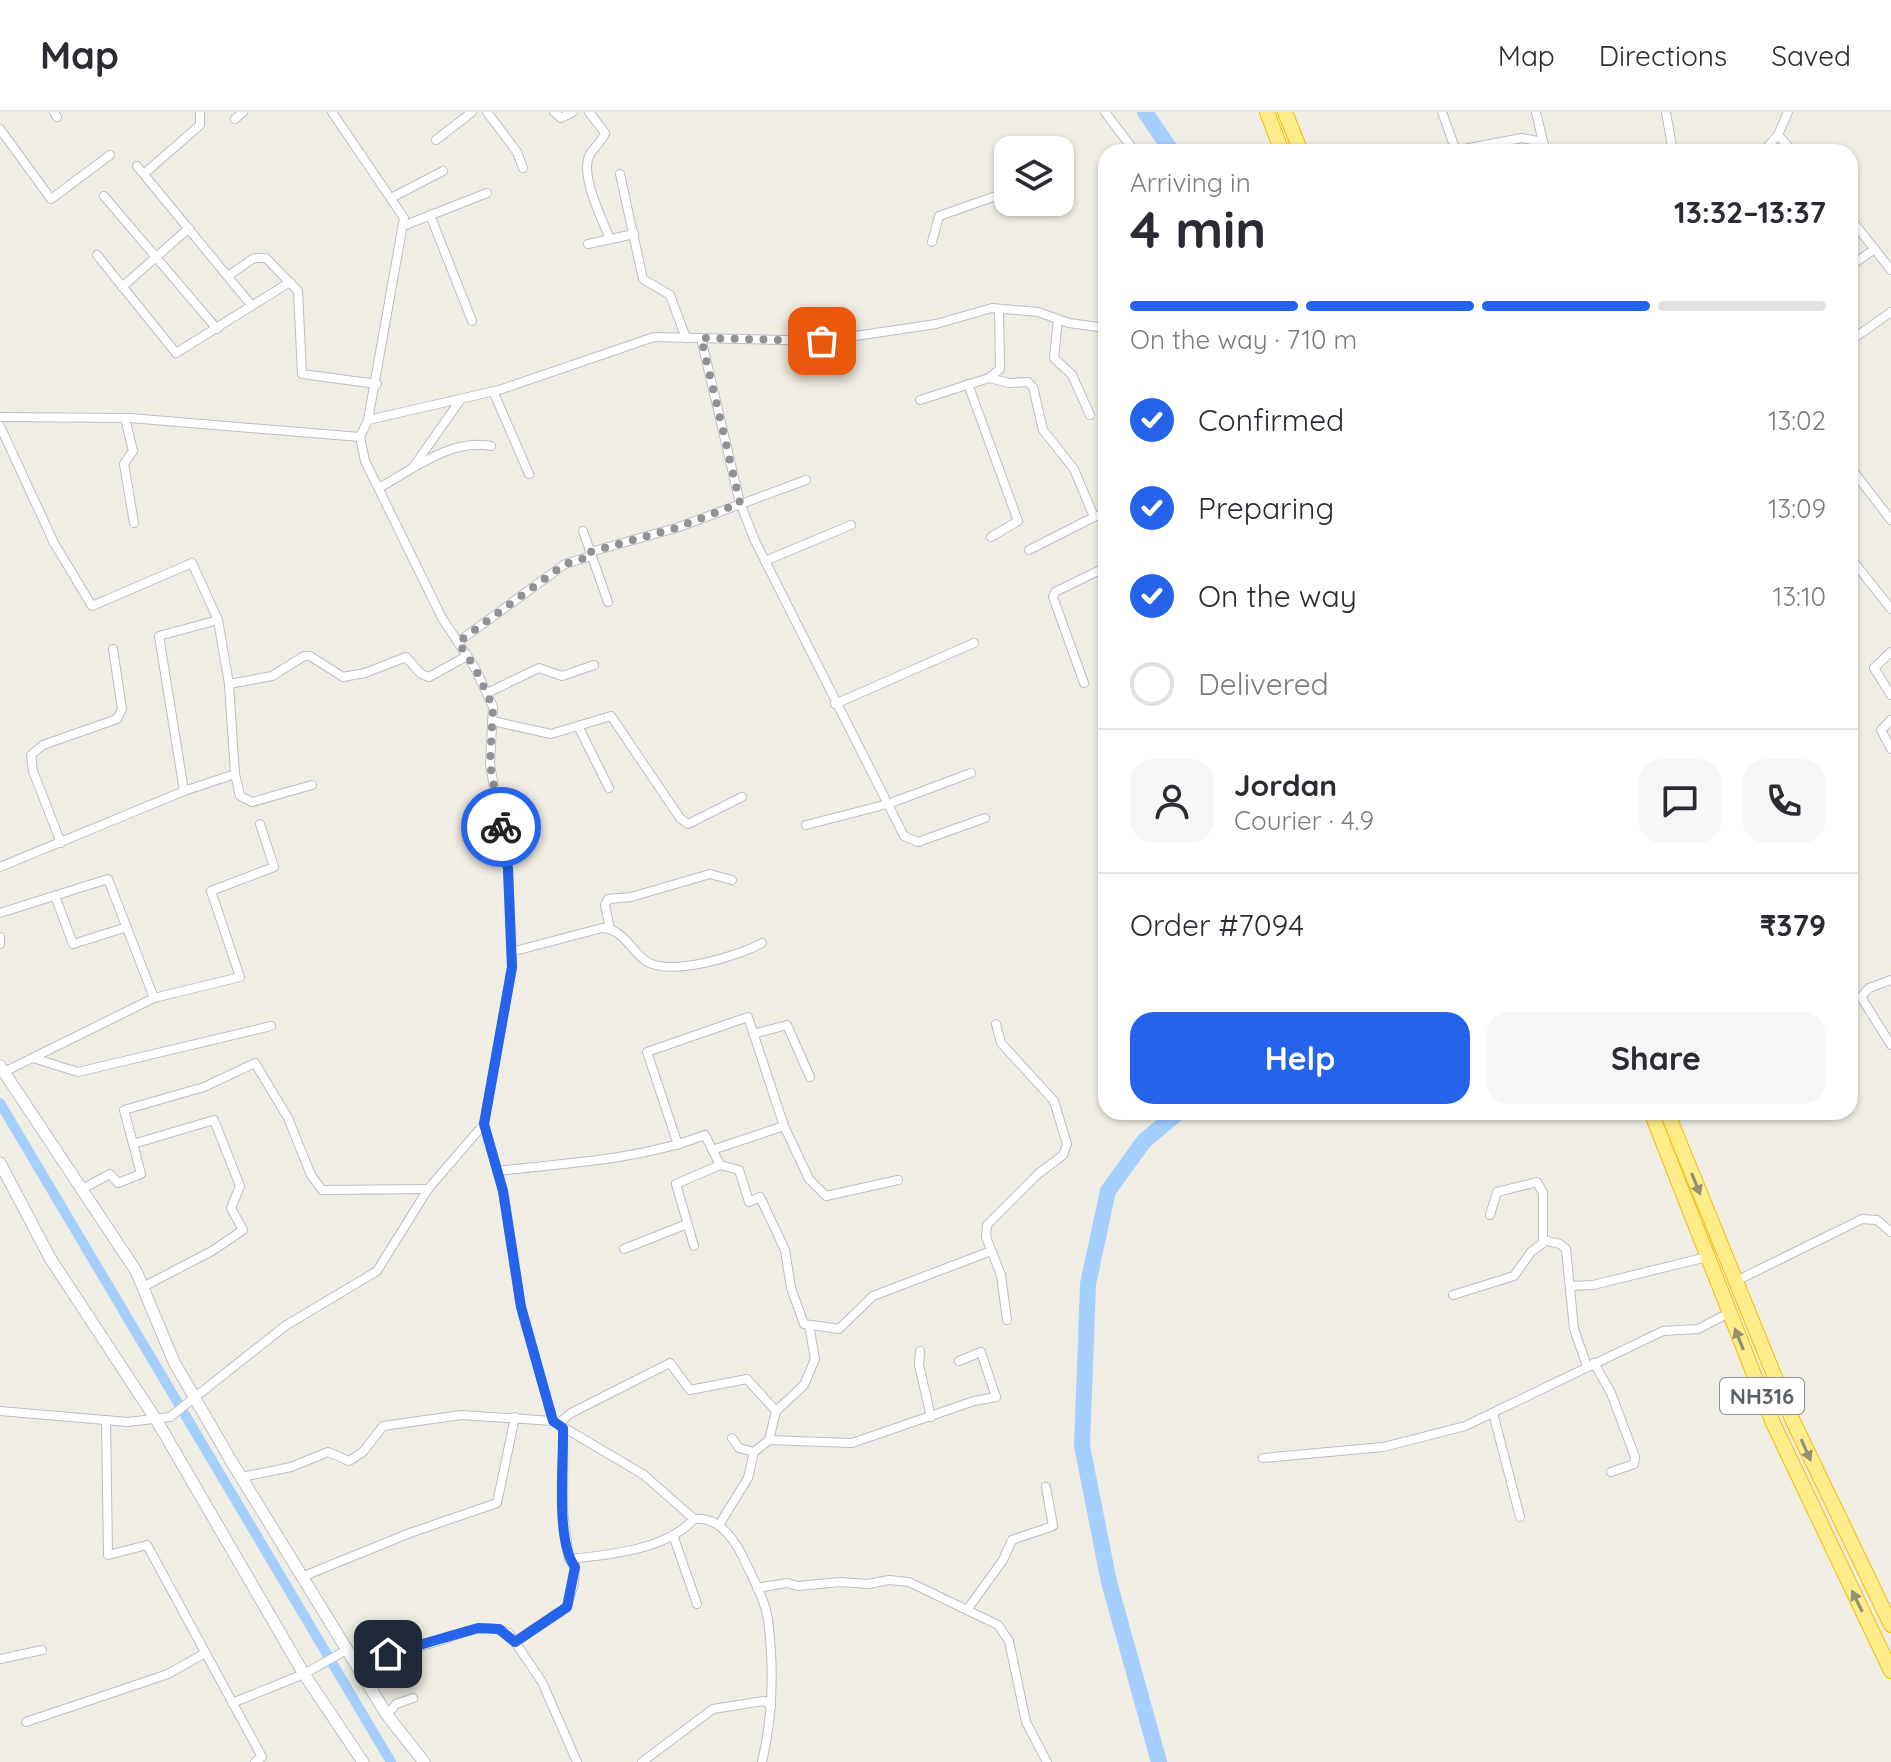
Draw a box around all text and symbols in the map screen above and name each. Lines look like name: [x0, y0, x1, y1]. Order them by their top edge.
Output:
text: Map: [40, 31, 119, 79]
text: Map: [1498, 38, 1555, 73]
text: Directions: [1599, 38, 1727, 73]
text: Saved: [1771, 38, 1851, 73]
map controls: [994, 136, 1074, 216]
button: layers: [994, 136, 1074, 216]
text: Arriving in: [1130, 166, 1251, 199]
text: 13:32–13:37: [1674, 193, 1826, 231]
text: 4 min: [1130, 196, 1266, 261]
pin: [788, 307, 856, 375]
icon: bag: [800, 319, 844, 363]
text: On the way · 710 m: [1130, 323, 1357, 356]
icon: check: [1130, 398, 1174, 442]
text: Confirmed: [1198, 401, 1344, 439]
text: 13:02: [1768, 404, 1826, 437]
icon: check: [1130, 486, 1174, 530]
text: Preparing: [1198, 489, 1334, 527]
text: 13:09: [1768, 492, 1826, 525]
icon: check: [1130, 574, 1174, 618]
text: On the way: [1198, 577, 1357, 615]
text: 13:10: [1773, 580, 1826, 613]
text: Delivered: [1198, 665, 1329, 703]
button: person: [1130, 759, 1214, 843]
button: chat: [1638, 759, 1722, 843]
button: phone: [1742, 759, 1826, 843]
text: Jordan: [1234, 766, 1337, 804]
courier: [461, 787, 541, 867]
text: Courier · 4.9: [1234, 804, 1374, 837]
icon: bike: [479, 805, 523, 849]
text: Order #7094: [1130, 906, 1304, 944]
text: ₹379: [1760, 906, 1826, 944]
button: Help: [1130, 1012, 1470, 1104]
button: Share: [1486, 1012, 1826, 1104]
one-way arrow: [1690, 1172, 1703, 1196]
one-way arrow: [1732, 1327, 1745, 1351]
road number: NH316: [1720, 1378, 1804, 1414]
one-way arrow: [1799, 1439, 1813, 1462]
one-way arrow: [1850, 1590, 1863, 1613]
pin: [354, 1620, 422, 1688]
icon: home: [366, 1632, 410, 1676]

